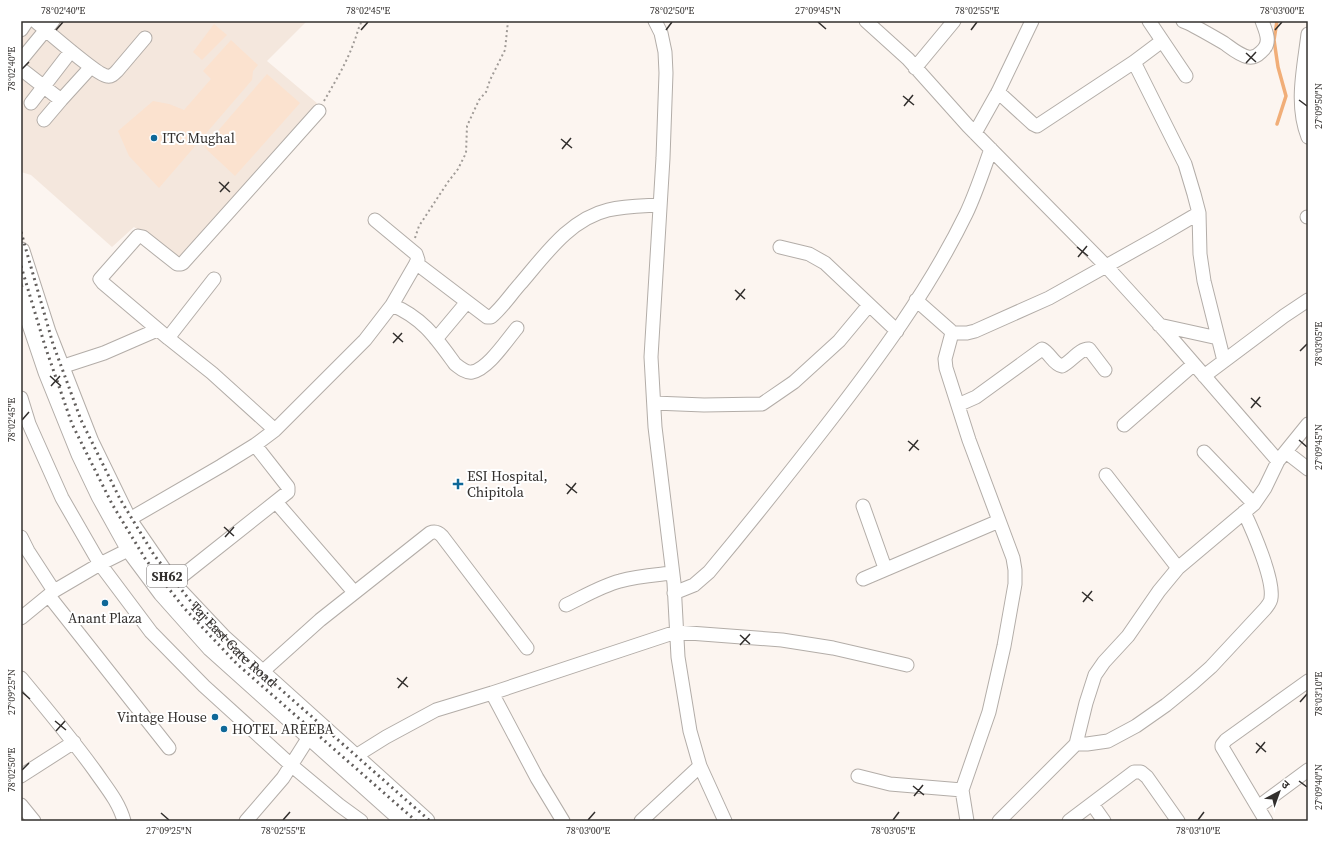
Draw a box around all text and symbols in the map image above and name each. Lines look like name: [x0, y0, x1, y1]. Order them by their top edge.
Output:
text: 78°02'40"E: [41, 4, 85, 17]
text: 78°02'45"E: [346, 4, 390, 17]
text: 78°02'50"E: [650, 4, 694, 17]
text: 27°09'45"N: [795, 4, 841, 17]
text: 78°02'55"E: [955, 4, 999, 17]
text: 78°03'00"E: [1260, 4, 1304, 17]
text: 78°02'40"E: [5, 47, 18, 91]
text: 27°09'50"N: [1312, 83, 1325, 129]
place label: ITC Mughal: [162, 128, 235, 148]
marker: ITC Mughal: [149, 133, 159, 143]
text: 78°03'05"E: [1312, 322, 1325, 366]
text: 78°02'45"E: [5, 398, 18, 442]
text: 27°09'45"N: [1312, 424, 1325, 470]
place label: ESI Hospital, Chipitola: [467, 466, 548, 502]
marker: ESI Hospital, Chipitola: [452, 478, 464, 490]
road number: SH62: [147, 565, 187, 587]
street label: Taj East Gate Road: [186, 597, 282, 692]
marker: Anant Plaza: [100, 598, 110, 608]
place label: Anant Plaza: [68, 608, 143, 628]
text: 27°09'25"N: [5, 669, 18, 715]
text: 78°03'10"E: [1312, 672, 1325, 716]
place label: Vintage House: [117, 707, 207, 727]
marker: Vintage House: [210, 712, 220, 722]
place label: HOTEL AREEBA: [232, 719, 334, 739]
marker: HOTEL AREEBA: [219, 724, 229, 734]
text: 78°02'50"E: [5, 748, 18, 792]
text: 27°09'40"N: [1312, 764, 1325, 810]
north arrow: [1259, 772, 1299, 812]
text: उ: [1278, 777, 1293, 793]
text: 27°09'25"N: [146, 824, 192, 837]
text: 78°02'55"E: [261, 824, 305, 837]
text: 78°03'00"E: [566, 824, 610, 837]
text: 78°03'05"E: [871, 824, 915, 837]
text: 78°03'10"E: [1176, 824, 1220, 837]

